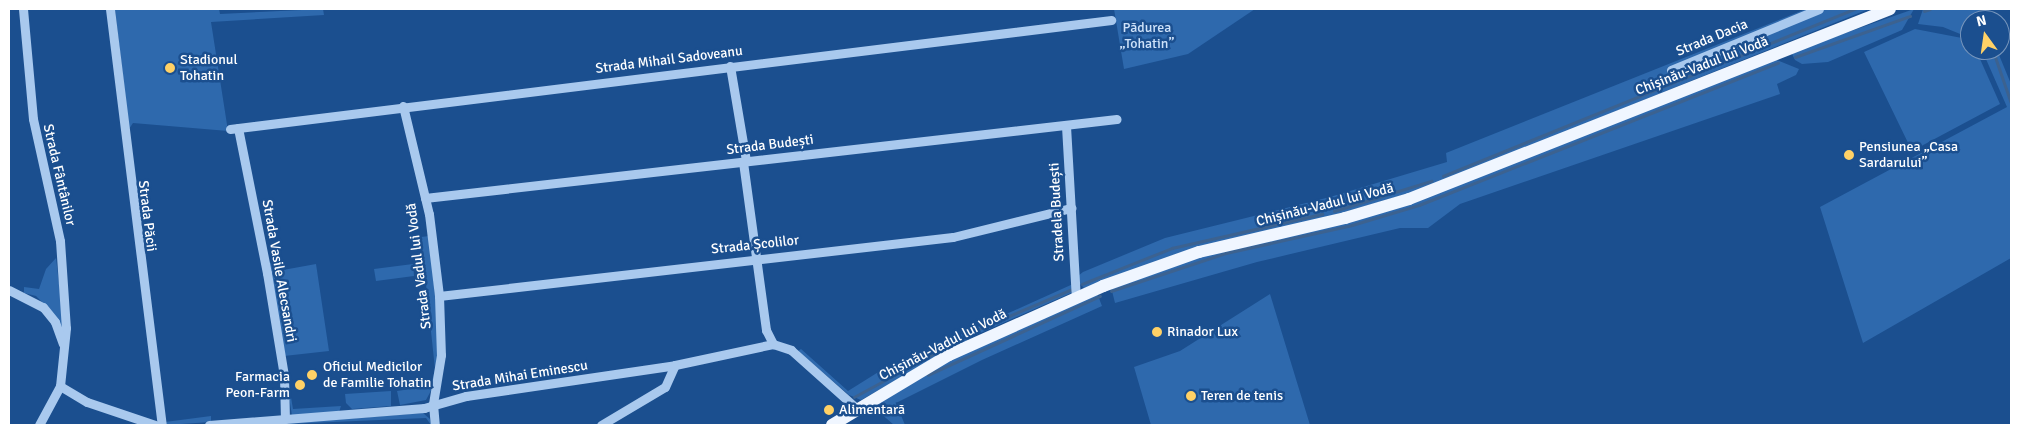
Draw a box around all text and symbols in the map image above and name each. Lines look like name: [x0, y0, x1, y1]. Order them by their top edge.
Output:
north arrow: [1960, 10, 2010, 60]
text: N: [1975, 12, 1988, 30]
street label: Strada Dacia: [1674, 16, 1750, 60]
park label: Pădurea „Tohatin”: [1120, 20, 1174, 52]
street label: Chișinău-Vadul lui Vodă: [1633, 33, 1771, 99]
street label: Strada Mihail Sadoveanu: [594, 43, 744, 77]
place label: Stadionul Tohatin: [180, 52, 238, 84]
marker: Stadionul Tohatin: [164, 62, 176, 74]
street label: Strada Fântânilor: [39, 123, 79, 227]
street label: Strada Budești: [725, 131, 815, 159]
place label: Pensiunea „Casa Sardarului”: [1859, 139, 1958, 172]
marker: Pensiunea „Casa Sardarului”: [1843, 149, 1855, 161]
street label: Stradela Budești: [1046, 162, 1068, 262]
street label: Strada Păcii: [134, 180, 160, 252]
street label: Chișinău-Vadul lui Vodă: [1255, 180, 1395, 230]
street label: Strada Vasile Alecsandri: [258, 198, 300, 344]
street label: Strada Vadul lui Vodă: [403, 202, 435, 330]
street label: Strada Școlilor: [710, 232, 800, 258]
street label: Chișinău-Vadul lui Vodă: [876, 306, 1010, 384]
place label: Rinador Lux: [1167, 324, 1238, 340]
marker: Rinador Lux: [1151, 326, 1163, 338]
street label: Strada Mihai Eminescu: [451, 357, 589, 395]
place label: Oficiul Medicilor de Familie Tohatin: [323, 359, 431, 392]
marker: Oficiul Medicilor de Familie Tohatin: [305, 368, 319, 382]
place label: Farmacia Peon-Farm: [225, 369, 290, 402]
marker: Farmacia Peon-Farm: [294, 379, 306, 391]
place label: Teren de tenis: [1201, 388, 1283, 404]
marker: Teren de tenis: [1185, 390, 1197, 402]
place label: Alimentară: [839, 402, 905, 418]
marker: Alimentară: [823, 404, 835, 416]

